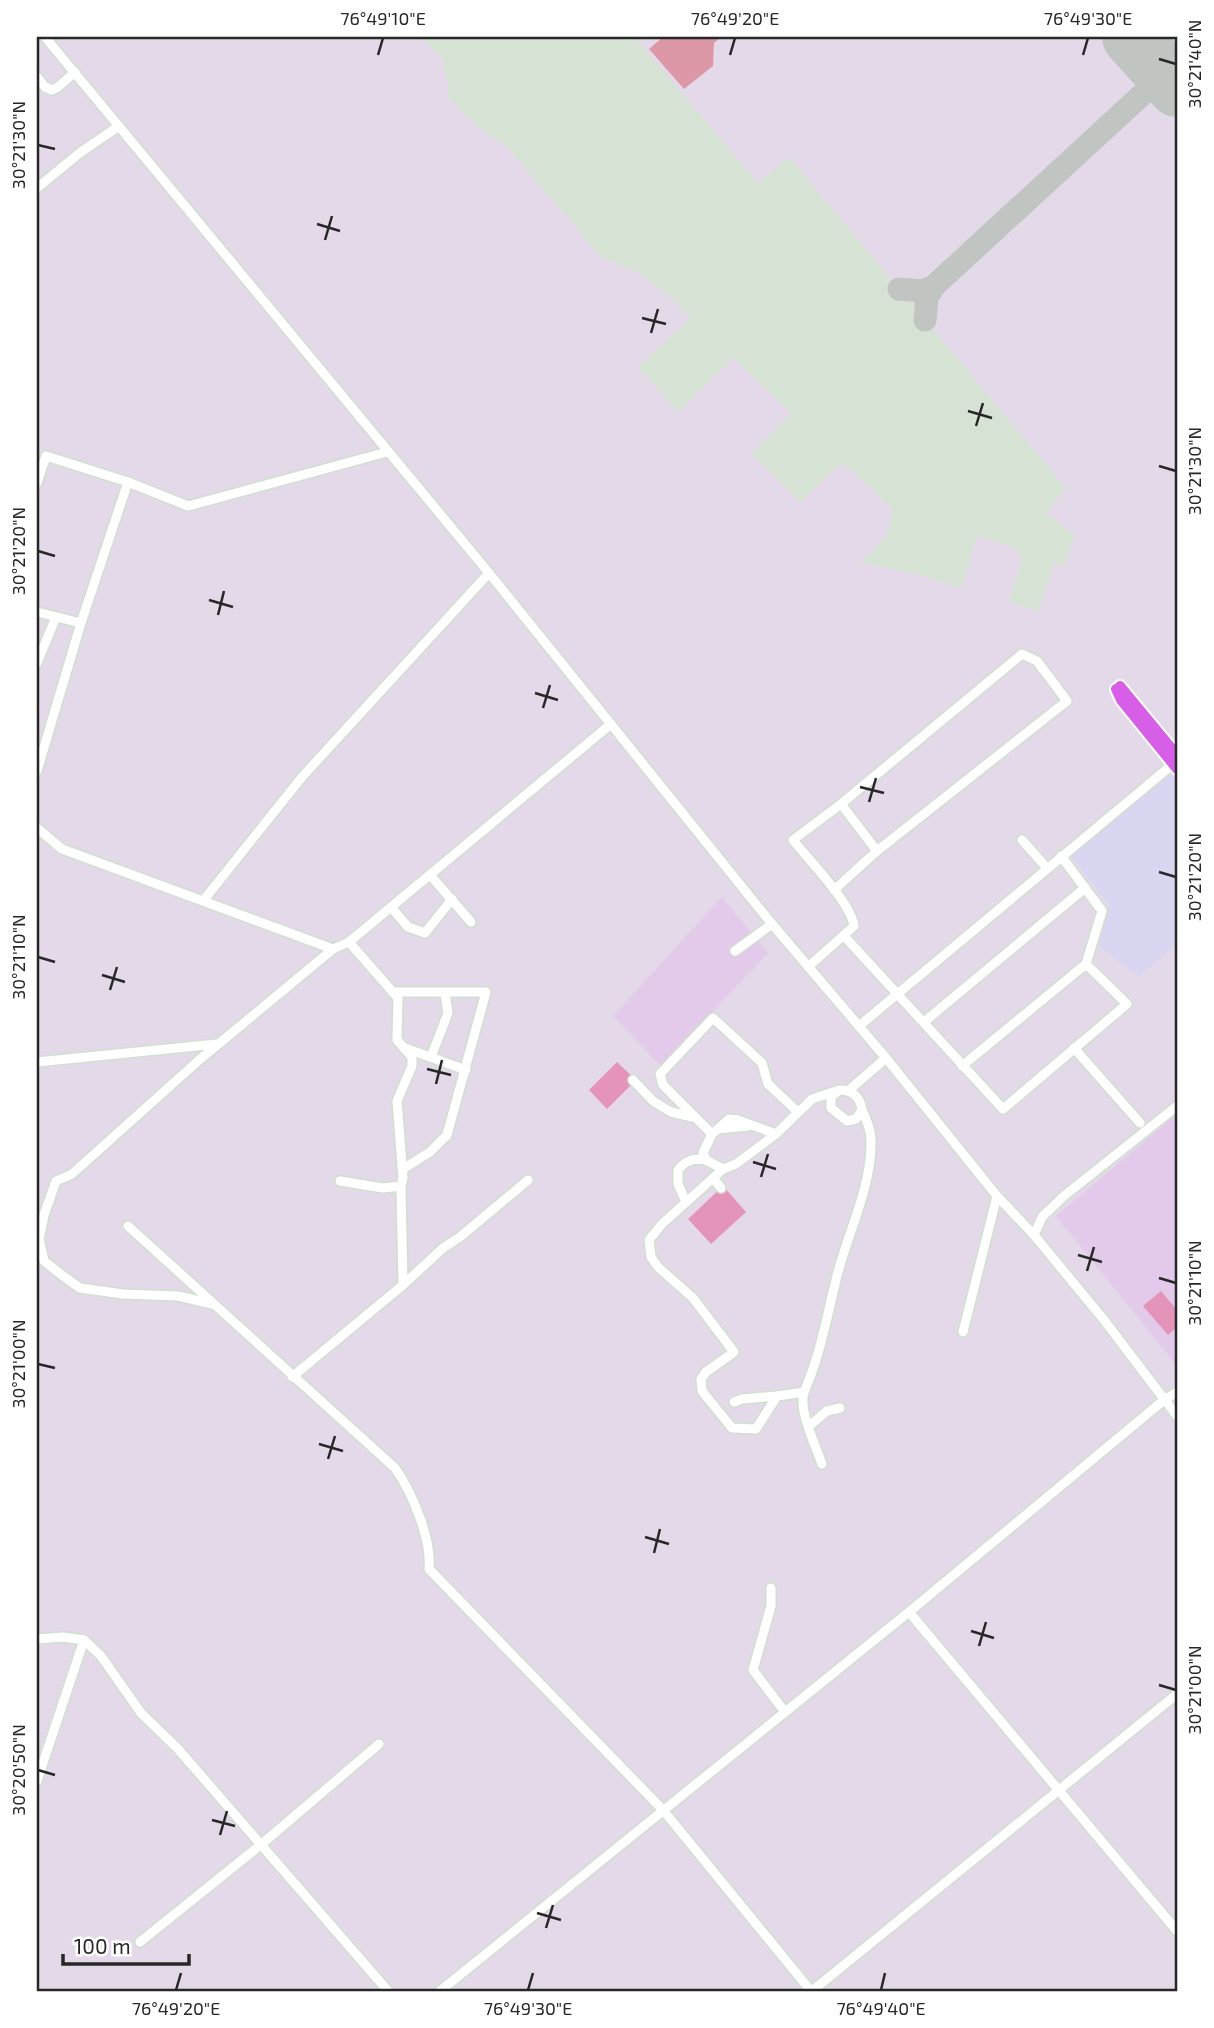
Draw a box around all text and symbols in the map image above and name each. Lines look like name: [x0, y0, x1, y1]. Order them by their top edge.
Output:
text: 76°49'10"E: [340, 7, 426, 29]
text: 76°49'20"E: [691, 7, 779, 29]
text: 76°49'30"E: [1044, 7, 1132, 29]
text: 30°21'40"N: [1183, 19, 1205, 109]
text: 30°21'30"N: [7, 101, 29, 189]
text: 30°21'30"N: [1183, 427, 1205, 515]
text: 30°21'20"N: [7, 507, 29, 595]
text: 30°21'20"N: [1183, 833, 1205, 921]
text: 30°21'10"N: [7, 914, 29, 1000]
text: 30°21'10"N: [1183, 1240, 1205, 1326]
text: 30°21'00"N: [7, 1319, 29, 1409]
text: 30°21'00"N: [1183, 1645, 1205, 1735]
text: 30°20'50"N: [7, 1724, 29, 1816]
scale bar: [63, 1923, 189, 1967]
text: 100 m: [74, 1933, 131, 1958]
text: 76°49'20"E: [132, 1997, 220, 2019]
text: 76°49'30"E: [484, 1997, 572, 2019]
text: 76°49'40"E: [836, 1997, 926, 2019]

